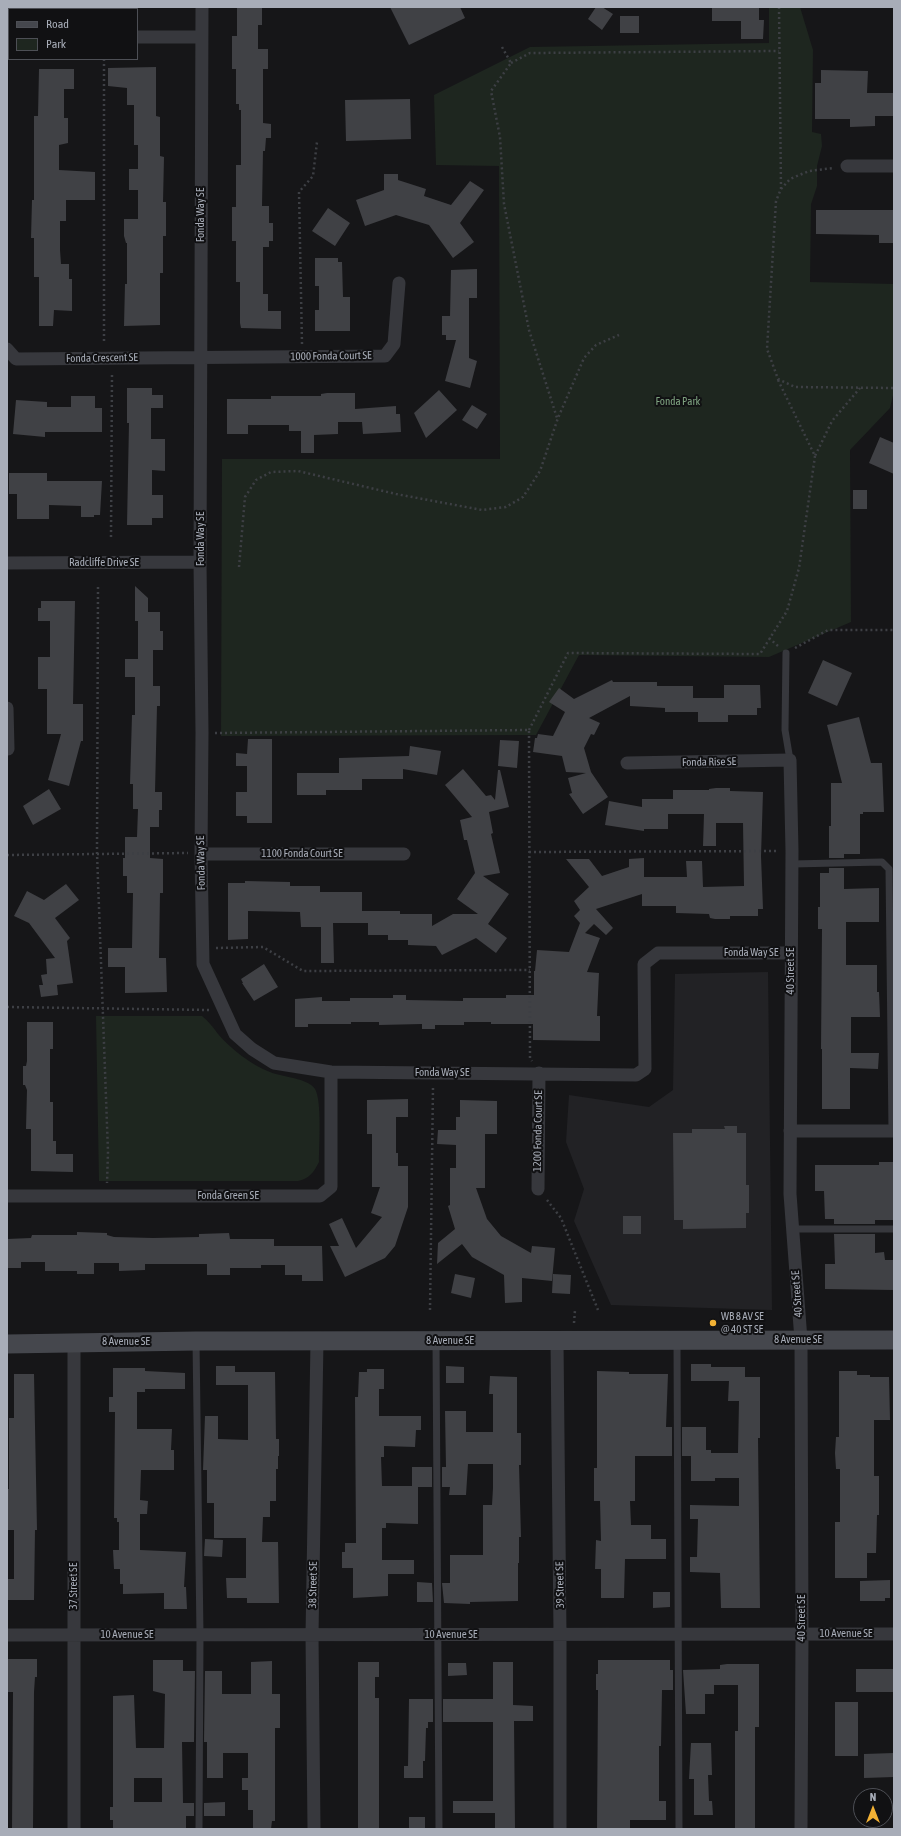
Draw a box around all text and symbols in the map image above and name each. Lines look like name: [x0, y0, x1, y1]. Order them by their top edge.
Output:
legend: [8, 8, 138, 60]
text: Road: [46, 17, 69, 31]
text: Park: [46, 37, 66, 51]
street label: Fonda Way SE: [194, 188, 208, 242]
street label: 1000 Fonda Court SE: [290, 349, 372, 363]
street label: Fonda Crescent SE: [66, 351, 138, 365]
park label: Fonda Park: [656, 395, 700, 409]
street label: Fonda Way SE: [194, 512, 208, 566]
street label: Radcliffe Drive SE: [69, 556, 139, 570]
street label: Fonda Rise SE: [682, 755, 736, 769]
street label: Fonda Way SE: [194, 836, 208, 890]
street label: 1100 Fonda Court SE: [261, 847, 343, 861]
street label: Fonda Way SE: [724, 946, 778, 960]
street label: 40 Street SE: [784, 948, 798, 994]
street label: Fonda Way SE: [415, 1066, 469, 1080]
street label: 1200 Fonda Court SE: [531, 1090, 545, 1172]
street label: Fonda Green SE: [197, 1189, 259, 1203]
street label: 40 Street SE: [789, 1270, 805, 1318]
place label: WB 8 AV SE @ 40 ST SE: [721, 1310, 764, 1336]
marker: WB 8 AV SE @ 40 ST SE: [708, 1318, 718, 1328]
street label: 8 Avenue SE: [774, 1333, 822, 1347]
street label: 8 Avenue SE: [426, 1334, 474, 1348]
street label: 8 Avenue SE: [102, 1335, 150, 1349]
street label: 38 Street SE: [306, 1561, 320, 1609]
street label: 39 Street SE: [553, 1561, 567, 1609]
street label: 37 Street SE: [67, 1563, 81, 1609]
street label: 40 Street SE: [795, 1595, 809, 1641]
street label: 10 Avenue SE: [819, 1627, 873, 1641]
street label: 10 Avenue SE: [100, 1628, 154, 1642]
street label: 10 Avenue SE: [424, 1628, 478, 1642]
north arrow: [853, 1788, 893, 1828]
text: N: [870, 1791, 876, 1803]

